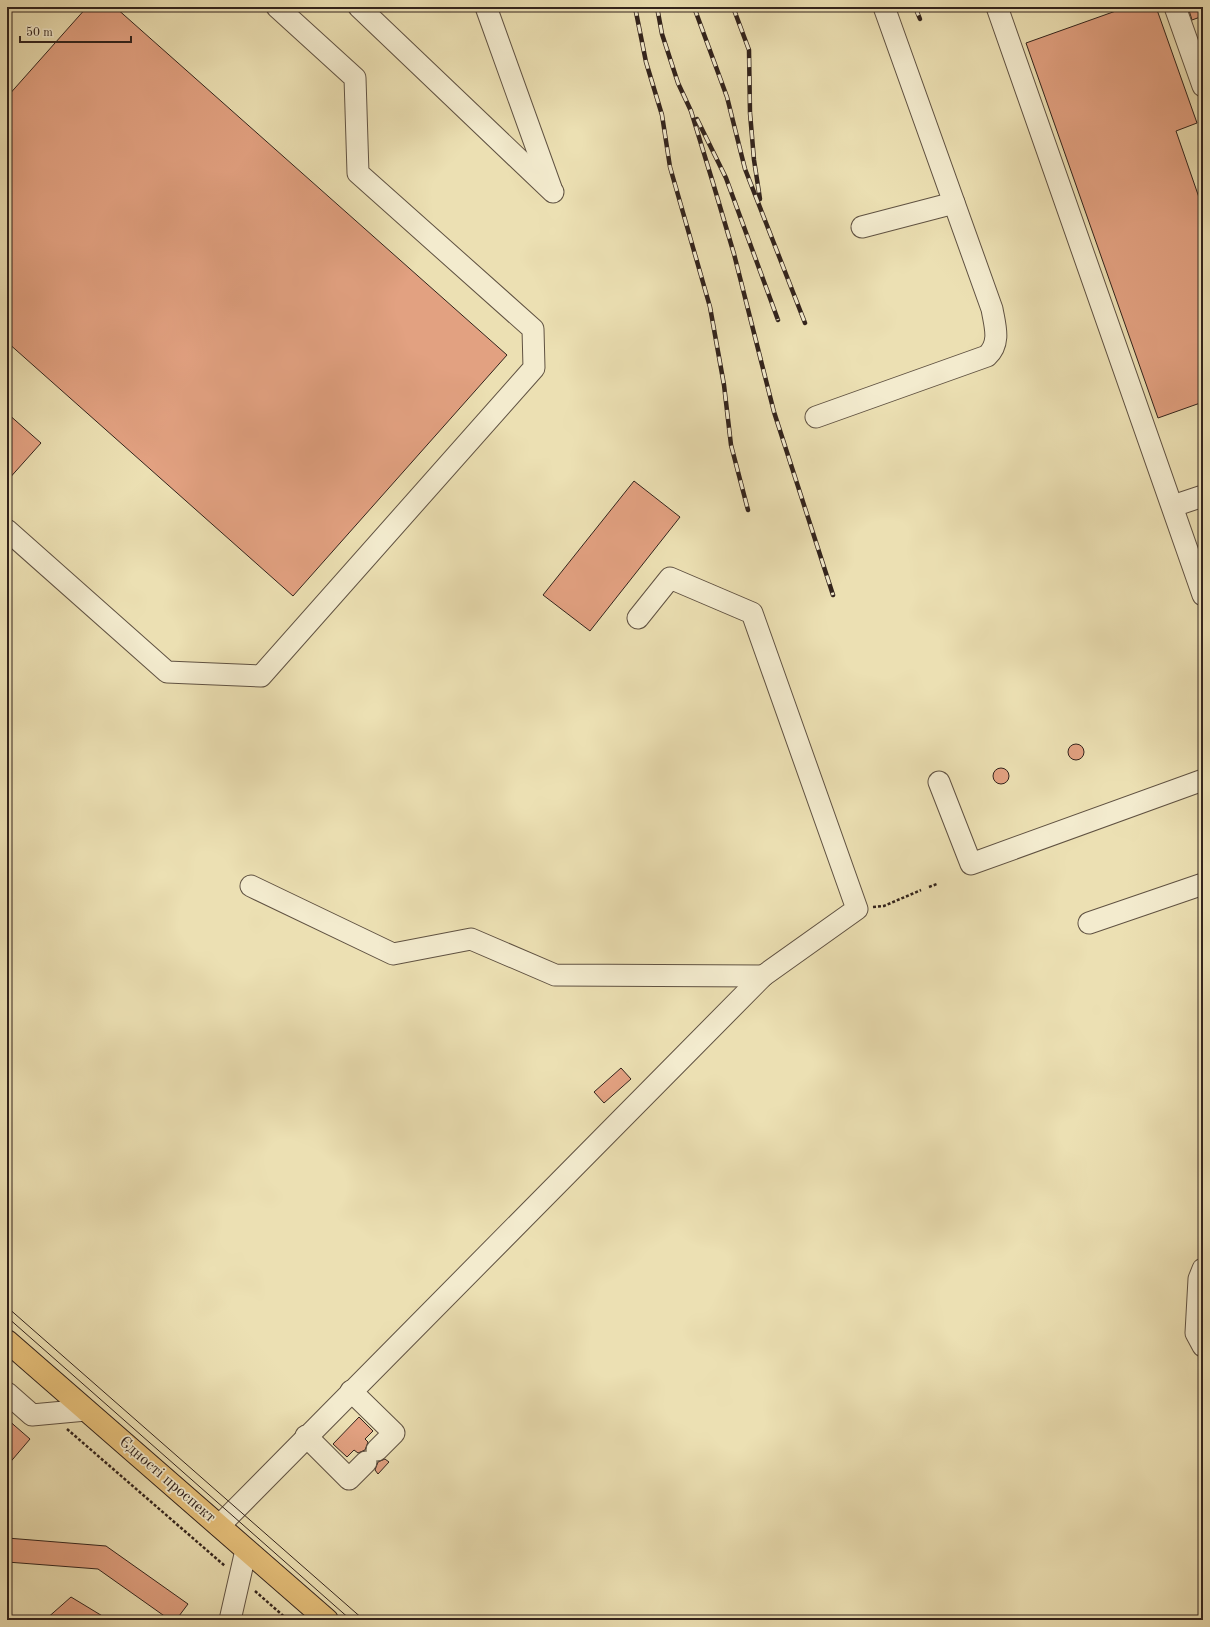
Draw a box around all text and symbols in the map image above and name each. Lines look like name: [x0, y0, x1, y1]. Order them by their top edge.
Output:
scale bar: [20, 18, 131, 44]
text: 50 m: [26, 26, 53, 39]
street label: Єдності проспект: [116, 1434, 218, 1526]

